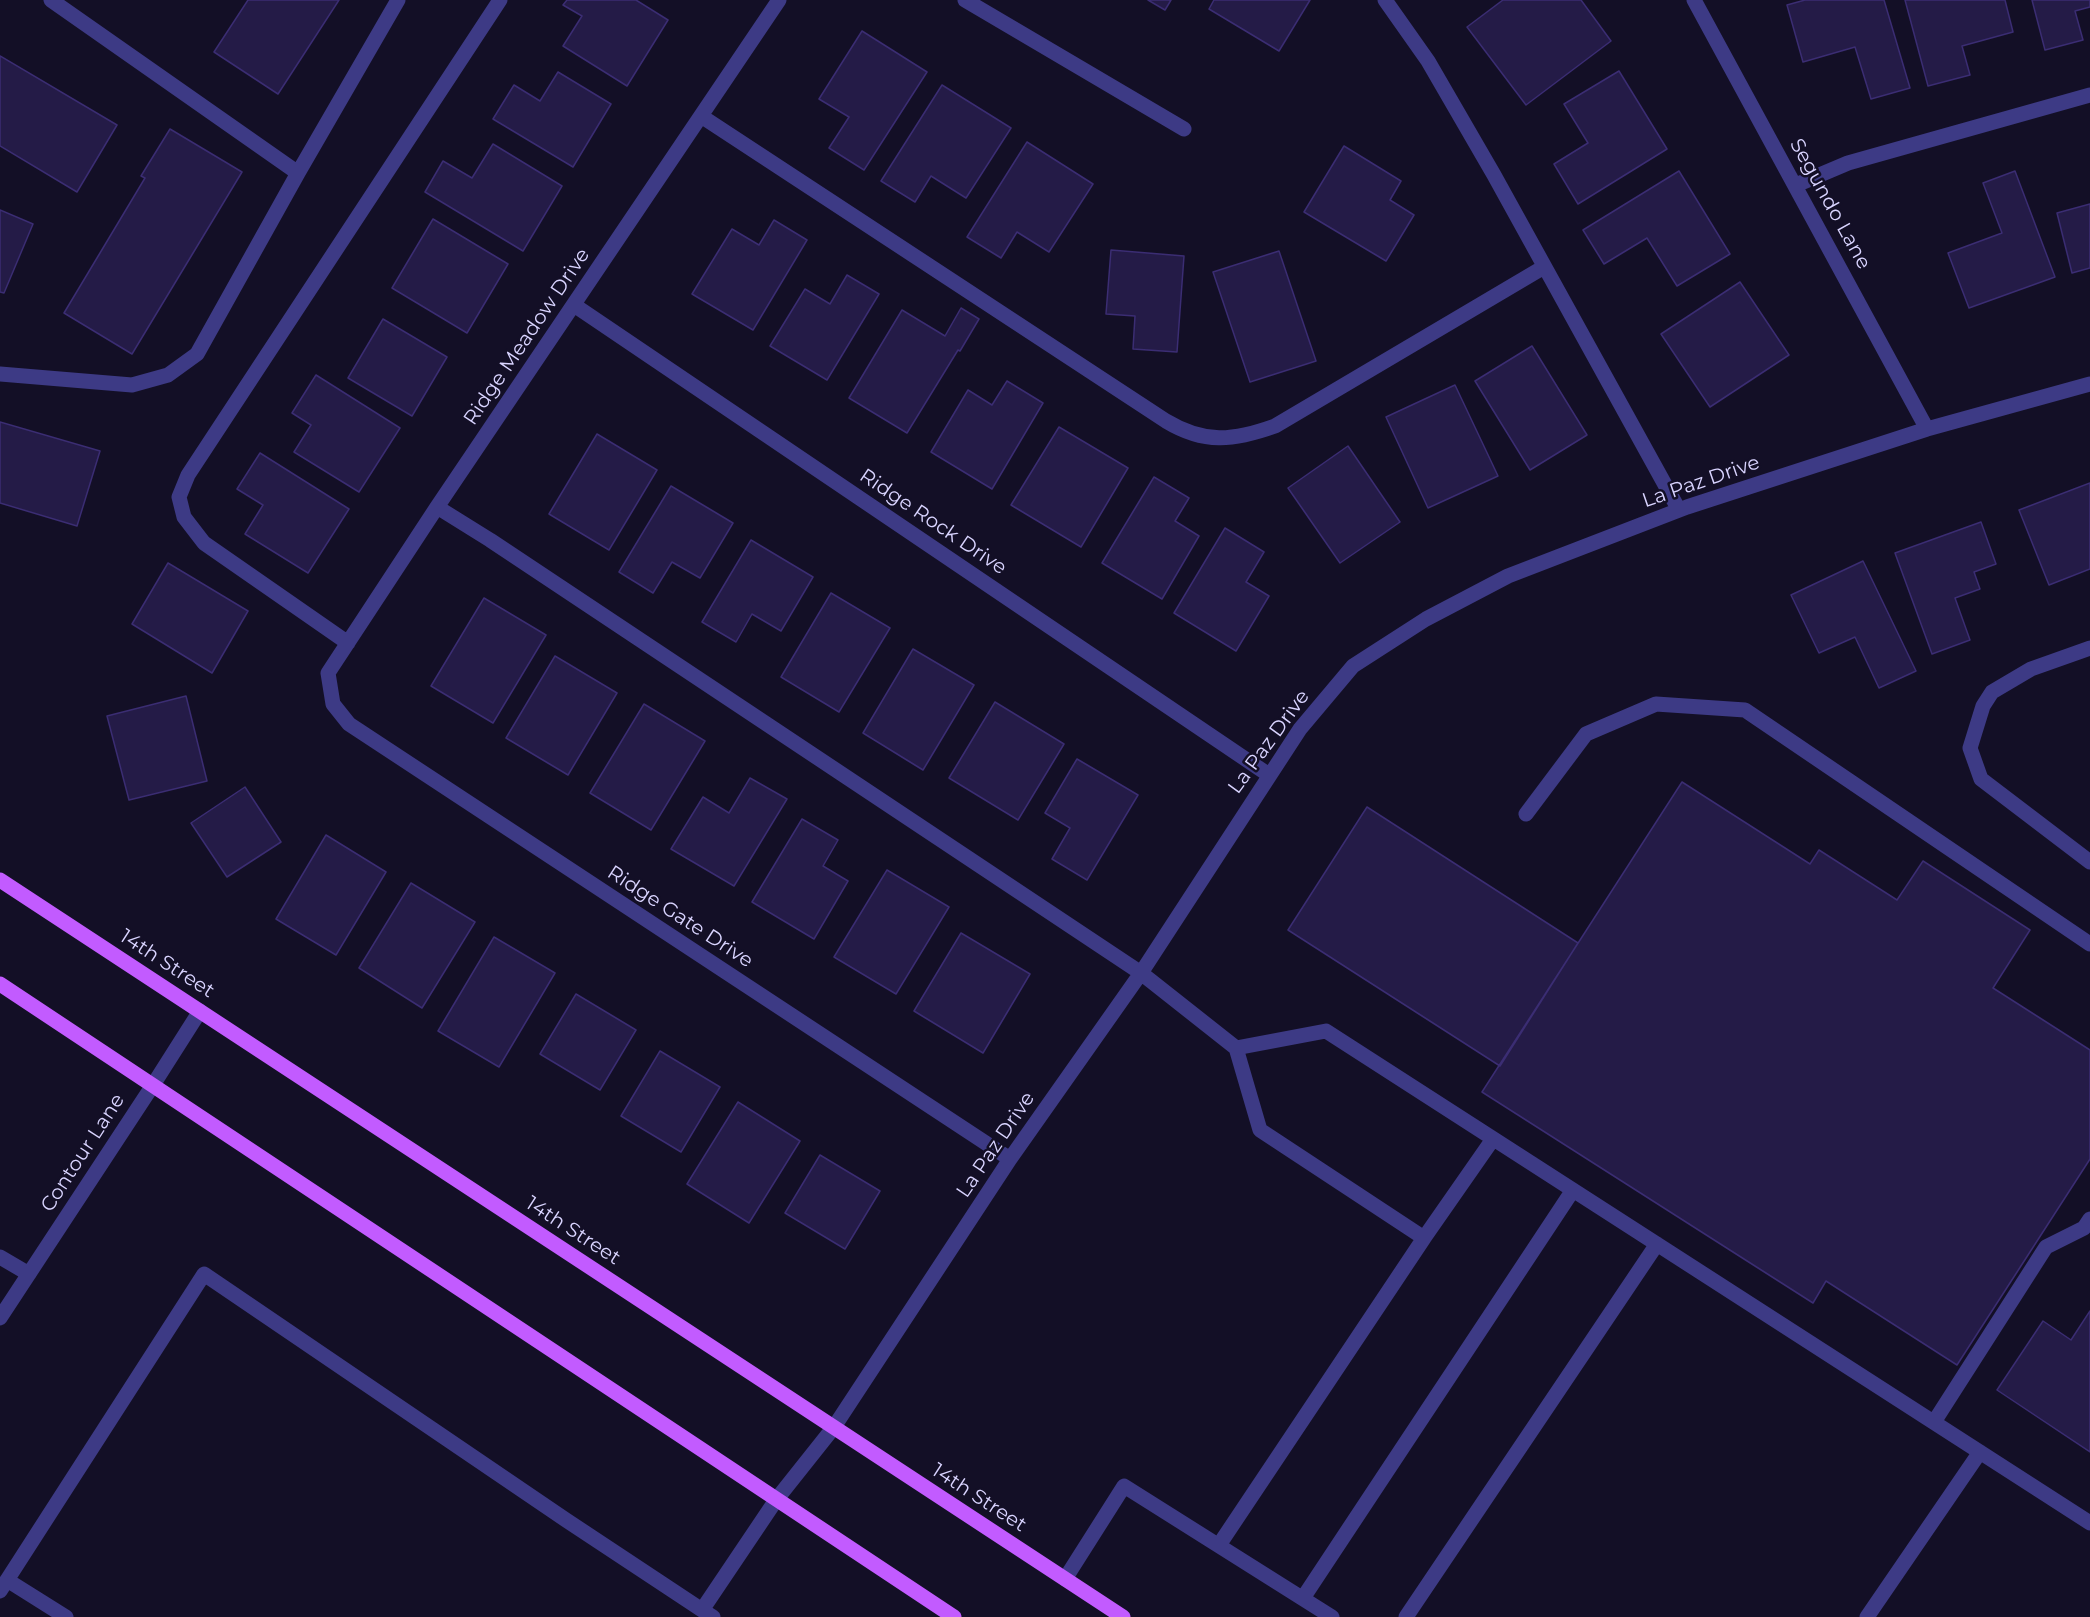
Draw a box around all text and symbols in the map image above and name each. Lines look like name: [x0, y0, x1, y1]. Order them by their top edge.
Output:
street label: Segundo Lane: [1784, 135, 1876, 273]
street label: Ridge Meadow Drive: [459, 244, 595, 430]
street label: La Paz Drive: [1639, 451, 1763, 513]
street label: Ridge Rock Drive: [855, 464, 1011, 580]
street label: La Paz Drive: [1223, 685, 1315, 799]
street label: Ridge Gate Drive: [603, 861, 757, 973]
street label: 14th Street: [115, 925, 219, 1003]
street label: La Paz Drive: [952, 1088, 1040, 1202]
street label: Contour Lane: [36, 1089, 130, 1217]
street label: 14th Street: [521, 1192, 625, 1270]
street label: 14th Street: [927, 1459, 1031, 1537]

